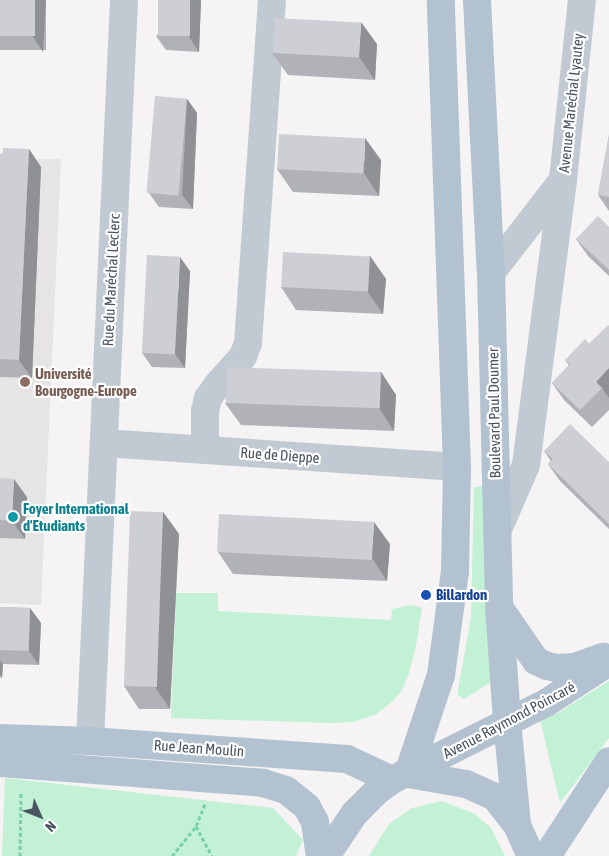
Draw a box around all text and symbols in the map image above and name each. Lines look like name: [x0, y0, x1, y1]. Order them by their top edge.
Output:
street label: Avenue Maréchal Lyautey: [555, 32, 587, 174]
street label: Rue du Maréchal Leclerc: [99, 213, 123, 347]
street label: Boulevard Paul Doumer: [484, 348, 504, 478]
place label: Université Bourgogne-Europe: [35, 364, 137, 399]
marker: Université Bourgogne-Europe: [19, 376, 31, 388]
street label: Rue de Dieppe: [240, 443, 320, 467]
place label: Foyer International d'Etudiants: [23, 499, 129, 534]
marker: Foyer International d'Etudiants: [7, 511, 19, 523]
place label: Billardon: [436, 586, 487, 604]
marker: Billardon: [420, 589, 432, 601]
street label: Avenue Raymond Poincaré: [440, 677, 578, 763]
street label: Rue Jean Moulin: [153, 736, 245, 760]
north arrow: [15, 791, 65, 841]
text: N: [42, 818, 59, 835]

